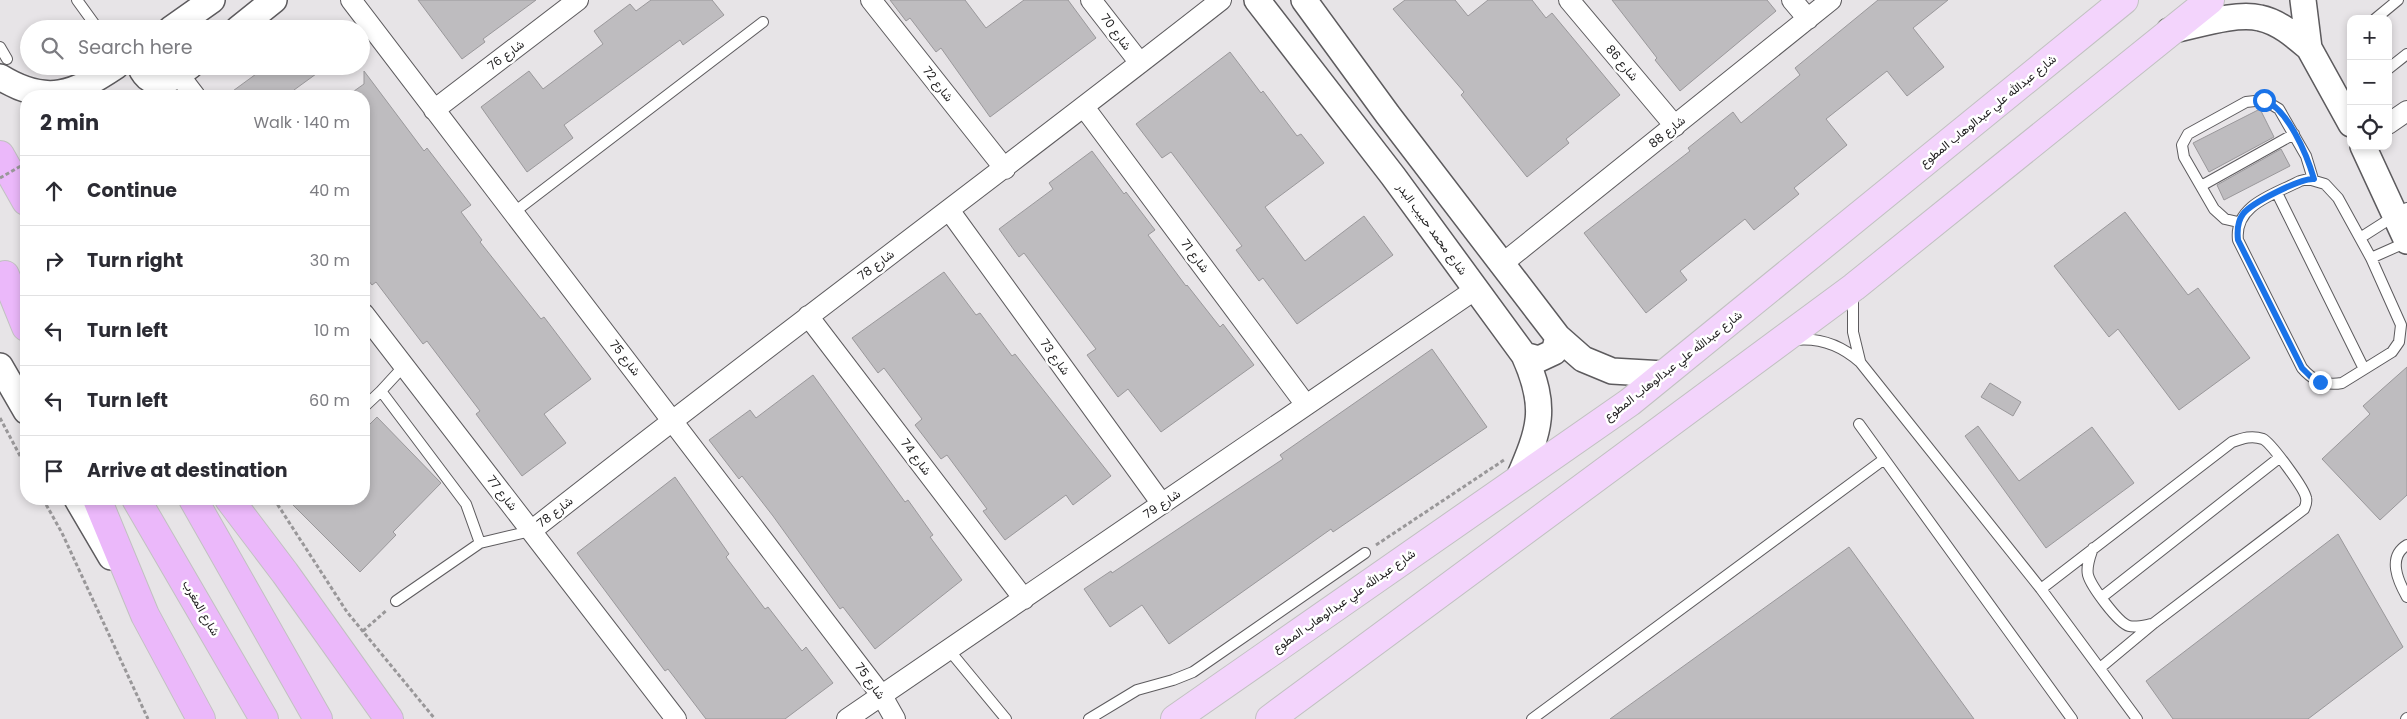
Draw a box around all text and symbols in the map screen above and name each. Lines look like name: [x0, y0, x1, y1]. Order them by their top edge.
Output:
street label: شارع 70: [1096, 10, 1136, 54]
map controls: [2347, 15, 2392, 150]
button: +: [2347, 15, 2392, 60]
search box: [20, 20, 370, 75]
icon: search: [38, 34, 66, 62]
text: Search here: [78, 34, 192, 61]
street label: شارع 76: [484, 35, 528, 75]
street label: شارع 86: [1601, 41, 1643, 85]
street label: شارع عبدالله علي عبدالوهاب المطوع: [1916, 50, 2061, 173]
button: −: [2347, 60, 2392, 105]
street label: شارع 72: [918, 62, 958, 106]
route start: [2253, 89, 2276, 112]
button: locate: [2347, 105, 2392, 150]
text: 2 min: [40, 108, 99, 137]
text: Walk · 140 m: [253, 111, 350, 134]
street label: شارع 88: [1645, 112, 1689, 152]
icon: ahead: [40, 177, 68, 205]
text: Continue: [87, 177, 177, 204]
street label: شارع محمد حبيب البدر: [1392, 178, 1472, 279]
text: 40 m: [309, 179, 350, 202]
street label: شارع 71: [1176, 236, 1214, 276]
street label: شارع 78: [854, 245, 898, 285]
icon: right: [40, 247, 68, 275]
text: Turn right: [87, 247, 183, 274]
text: 30 m: [310, 249, 350, 272]
street label: شارع عبدالله علي عبدالوهاب المطوع: [1600, 306, 1747, 427]
icon: left: [40, 317, 68, 345]
text: Turn left: [87, 317, 168, 344]
text: 10 m: [314, 319, 350, 342]
street label: شارع 73: [1036, 335, 1074, 379]
street label: شارع 75: [605, 336, 645, 380]
route end: [2309, 371, 2332, 394]
icon: left: [40, 387, 68, 415]
text: Turn left: [87, 387, 168, 414]
text: 60 m: [309, 389, 350, 412]
street label: شارع 74: [896, 435, 936, 479]
icon: arrive: [40, 457, 68, 485]
text: Arrive at destination: [87, 457, 288, 484]
street label: شارع 77: [482, 472, 522, 514]
street label: شارع 79: [1140, 485, 1184, 523]
street label: شارع 78: [533, 492, 577, 532]
street label: شارع عبدالله علي عبدالوهاب المطوع: [1269, 545, 1420, 658]
street label: شارع المغرب: [178, 577, 224, 639]
street label: شارع 75: [851, 659, 889, 703]

